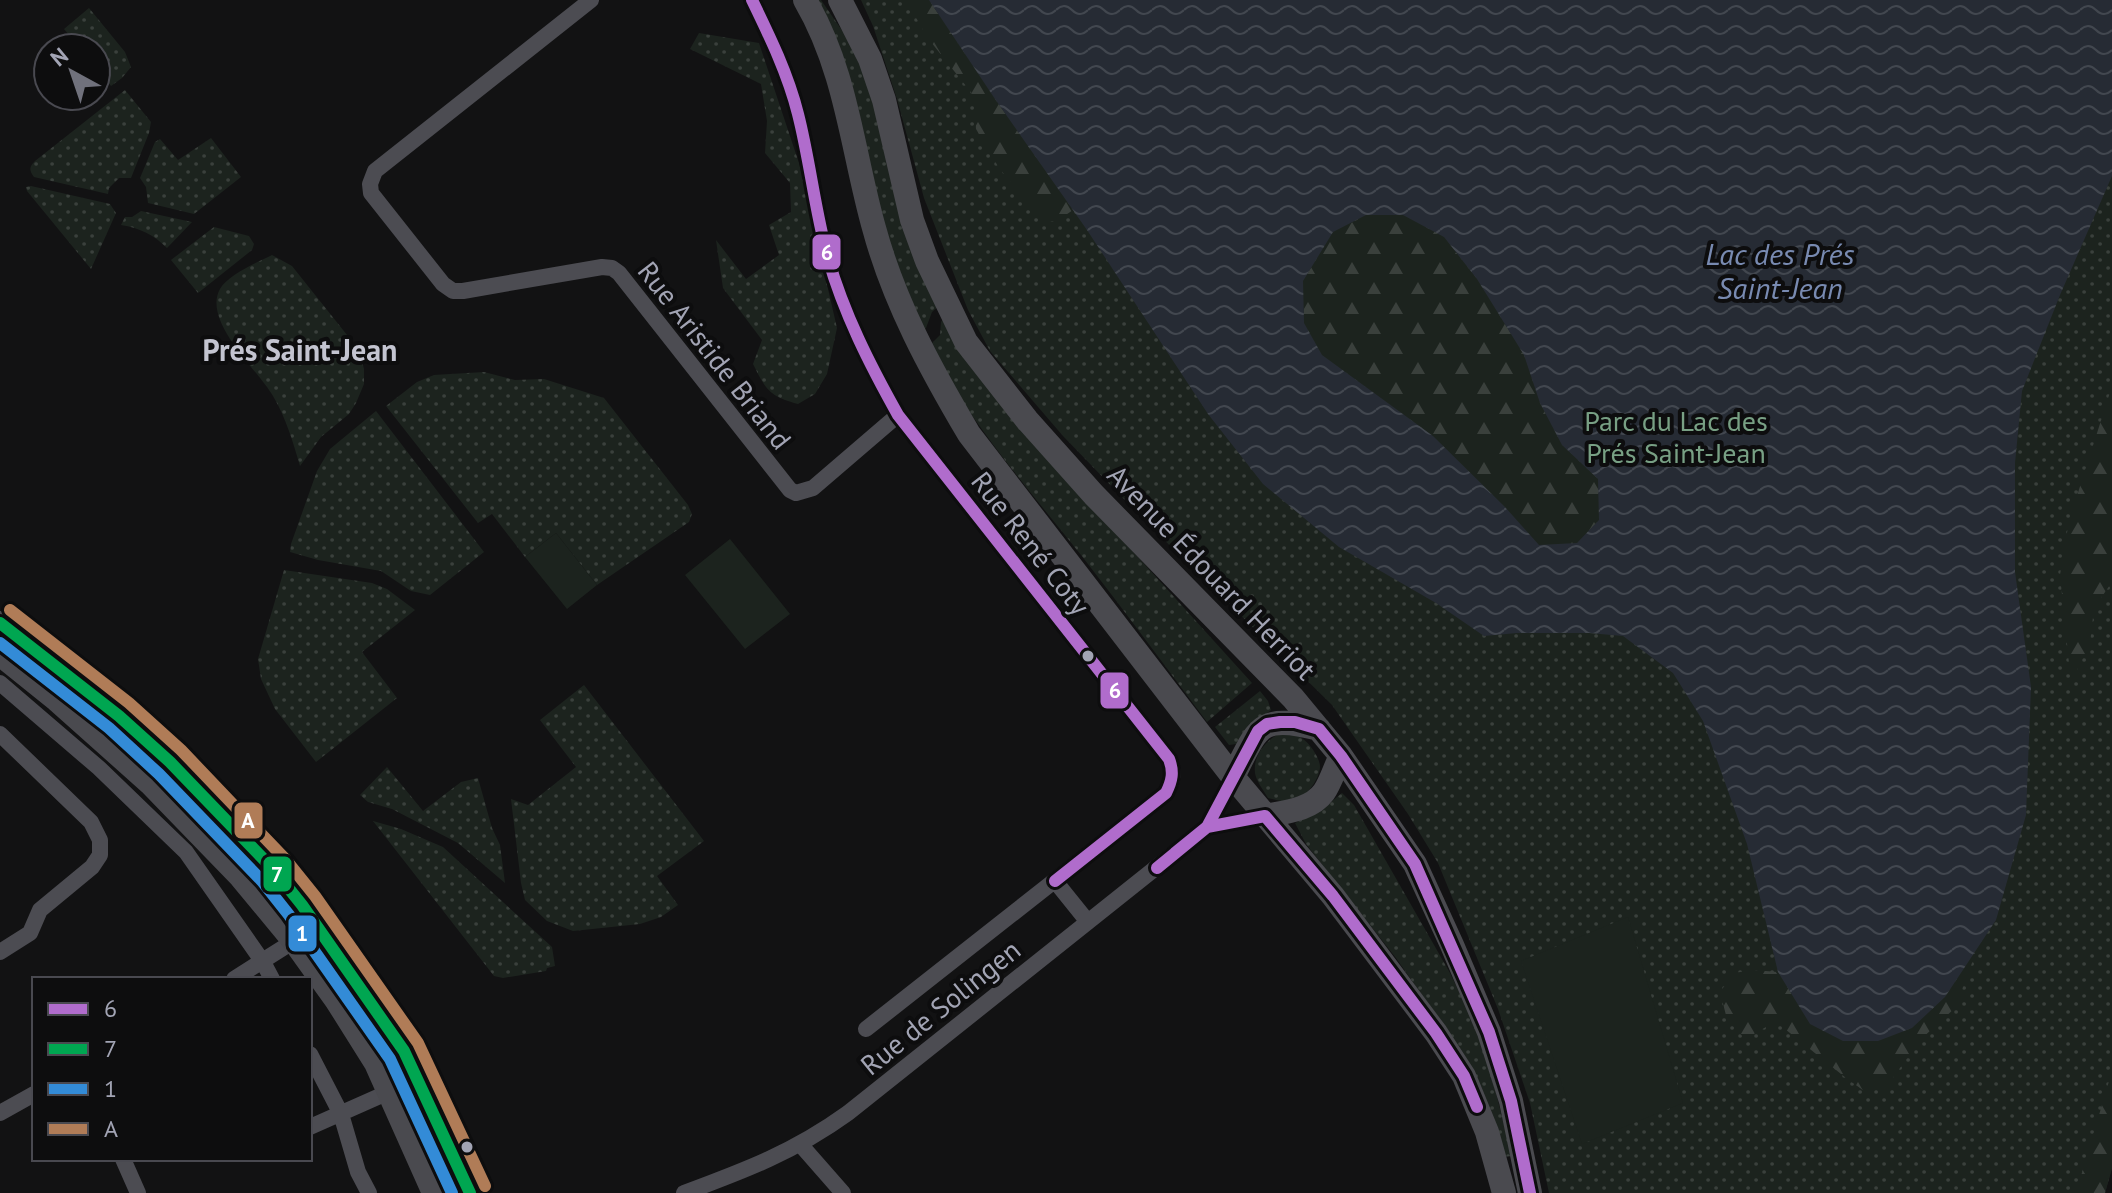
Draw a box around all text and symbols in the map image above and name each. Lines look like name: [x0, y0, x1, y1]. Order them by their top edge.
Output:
north arrow: [32, 32, 112, 112]
text: N: [45, 41, 74, 72]
line badge: 6: [811, 233, 842, 271]
water label: Lac des Prés Saint-Jean: [1706, 234, 1854, 307]
text: 6: [821, 238, 833, 266]
street label: Rue Aristide Briand: [630, 253, 800, 457]
district label: Prés Saint-Jean: [203, 330, 397, 369]
park label: Parc du Lac des Prés Saint-Jean: [1584, 402, 1768, 471]
street label: Avenue Édouard Herriot: [1100, 457, 1325, 688]
street label: Rue René Coty: [963, 464, 1099, 622]
unlabelled marker: [1080, 648, 1096, 664]
line badge: 6: [1099, 671, 1130, 710]
text: 6: [1109, 676, 1121, 704]
line badge: A: [233, 801, 264, 840]
text: A: [241, 806, 255, 834]
line badge: 7: [262, 855, 293, 893]
text: 7: [271, 860, 283, 888]
line badge: 1: [287, 914, 318, 953]
text: 1: [296, 919, 308, 947]
street label: Rue de Solingen: [852, 931, 1028, 1083]
legend: [32, 977, 312, 1161]
text: 6: [104, 993, 117, 1024]
text: 7: [104, 1033, 117, 1064]
text: 1: [104, 1073, 117, 1104]
text: A: [104, 1113, 118, 1144]
unlabelled marker: [459, 1139, 475, 1155]

